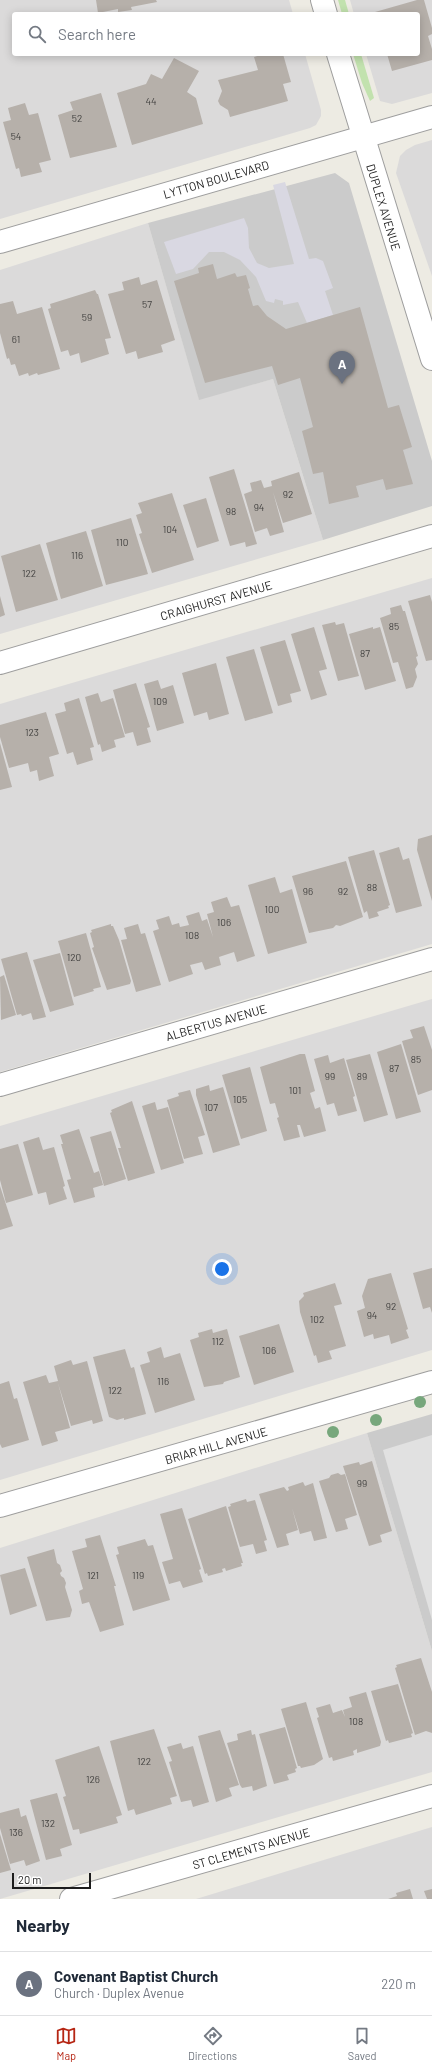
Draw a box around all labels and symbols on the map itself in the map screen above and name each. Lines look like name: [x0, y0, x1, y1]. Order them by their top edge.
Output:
house number: 44: [145, 95, 157, 107]
house number: 52: [72, 112, 82, 124]
house number: 54: [11, 130, 21, 142]
street label: LYTTON BOULEVARD: [161, 157, 271, 201]
street label: DUPLEX AVENUE: [364, 162, 404, 252]
house number: 57: [142, 298, 152, 310]
house number: 59: [82, 311, 92, 323]
house number: 61: [12, 333, 20, 345]
pin: A: [329, 351, 355, 384]
house number: 92: [283, 488, 293, 500]
house number: 94: [254, 501, 264, 513]
house number: 98: [226, 505, 236, 517]
house number: 104: [163, 523, 177, 535]
house number: 110: [116, 536, 128, 548]
house number: 116: [71, 549, 83, 561]
house number: 122: [22, 567, 36, 579]
street label: CRAIGHURST AVENUE: [158, 577, 274, 623]
house number: 85: [389, 620, 399, 632]
house number: 87: [360, 647, 370, 659]
house number: 109: [153, 695, 167, 707]
house number: 123: [25, 726, 39, 738]
house number: 88: [367, 881, 377, 893]
house number: 96: [303, 885, 313, 897]
house number: 92: [338, 885, 348, 897]
house number: 100: [265, 903, 279, 915]
house number: 106: [217, 916, 231, 928]
house number: 108: [185, 929, 199, 941]
house number: 120: [67, 951, 81, 963]
street label: ALBERTUS AVENUE: [164, 1001, 268, 1043]
house number: 85: [411, 1053, 421, 1065]
house number: 87: [389, 1062, 399, 1074]
house number: 99: [325, 1070, 335, 1082]
house number: 89: [357, 1070, 367, 1082]
house number: 101: [289, 1084, 301, 1096]
house number: 105: [233, 1093, 247, 1105]
house number: 107: [204, 1101, 218, 1113]
your location: [212, 1259, 232, 1279]
house number: 92: [386, 1300, 396, 1312]
house number: 94: [367, 1309, 377, 1321]
house number: 102: [310, 1313, 324, 1325]
house number: 112: [212, 1335, 224, 1347]
house number: 106: [262, 1344, 276, 1356]
house number: 116: [157, 1375, 169, 1387]
house number: 122: [108, 1384, 122, 1396]
street label: BRIAR HILL AVENUE: [163, 1424, 269, 1466]
house number: 99: [357, 1477, 367, 1489]
house number: 121: [87, 1569, 99, 1581]
house number: 119: [132, 1569, 144, 1581]
house number: 108: [349, 1715, 363, 1727]
house number: 122: [137, 1755, 151, 1767]
house number: 126: [86, 1773, 100, 1785]
house number: 132: [41, 1817, 55, 1829]
street label: ST CLEMENTS AVENUE: [191, 1825, 311, 1871]
house number: 136: [9, 1826, 23, 1838]
scale bar: [12, 1871, 91, 1890]

